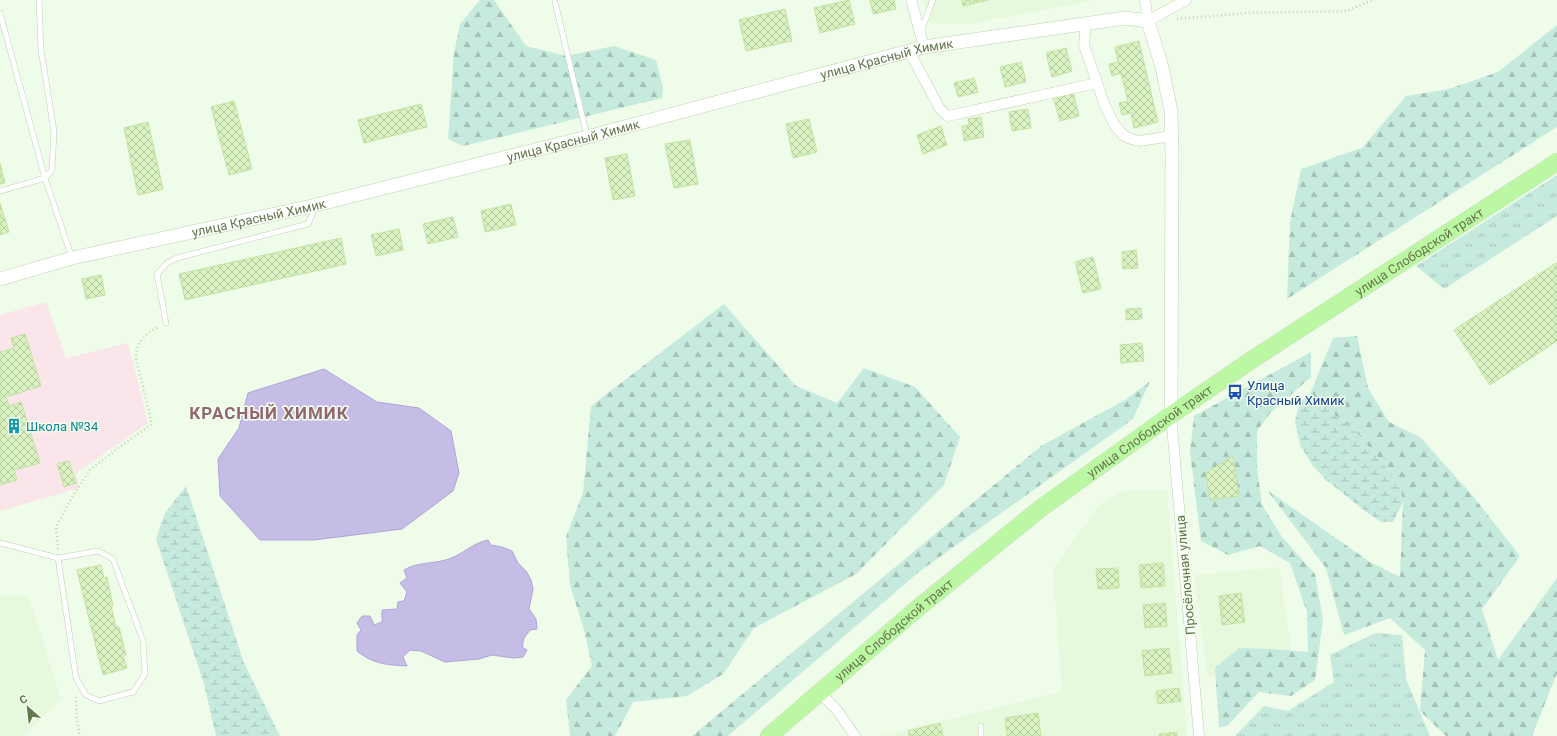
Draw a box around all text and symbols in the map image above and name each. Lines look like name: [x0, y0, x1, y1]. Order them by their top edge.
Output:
street label: улица Красный Химик: [819, 36, 954, 82]
street label: улица Красный Химик: [505, 116, 641, 165]
street label: улица Красный Химик: [190, 196, 327, 240]
street label: улица Слободской тракт: [1352, 205, 1486, 299]
place label: Улица Красный Химик: [1247, 378, 1345, 408]
street label: улица Слободской тракт: [1084, 382, 1215, 481]
bus stop icon: Улица Красный Химик: [1226, 383, 1244, 401]
district label: КРАСНЫЙ ХИМИК: [189, 403, 349, 423]
building icon: Школа №34: [5, 417, 23, 435]
place label: Школа №34: [26, 419, 99, 434]
street label: Просёлочная улица: [1173, 514, 1198, 636]
street label: улица Слободской тракт: [832, 576, 956, 684]
north arrow: [8, 688, 48, 728]
text: С: [17, 692, 30, 707]

